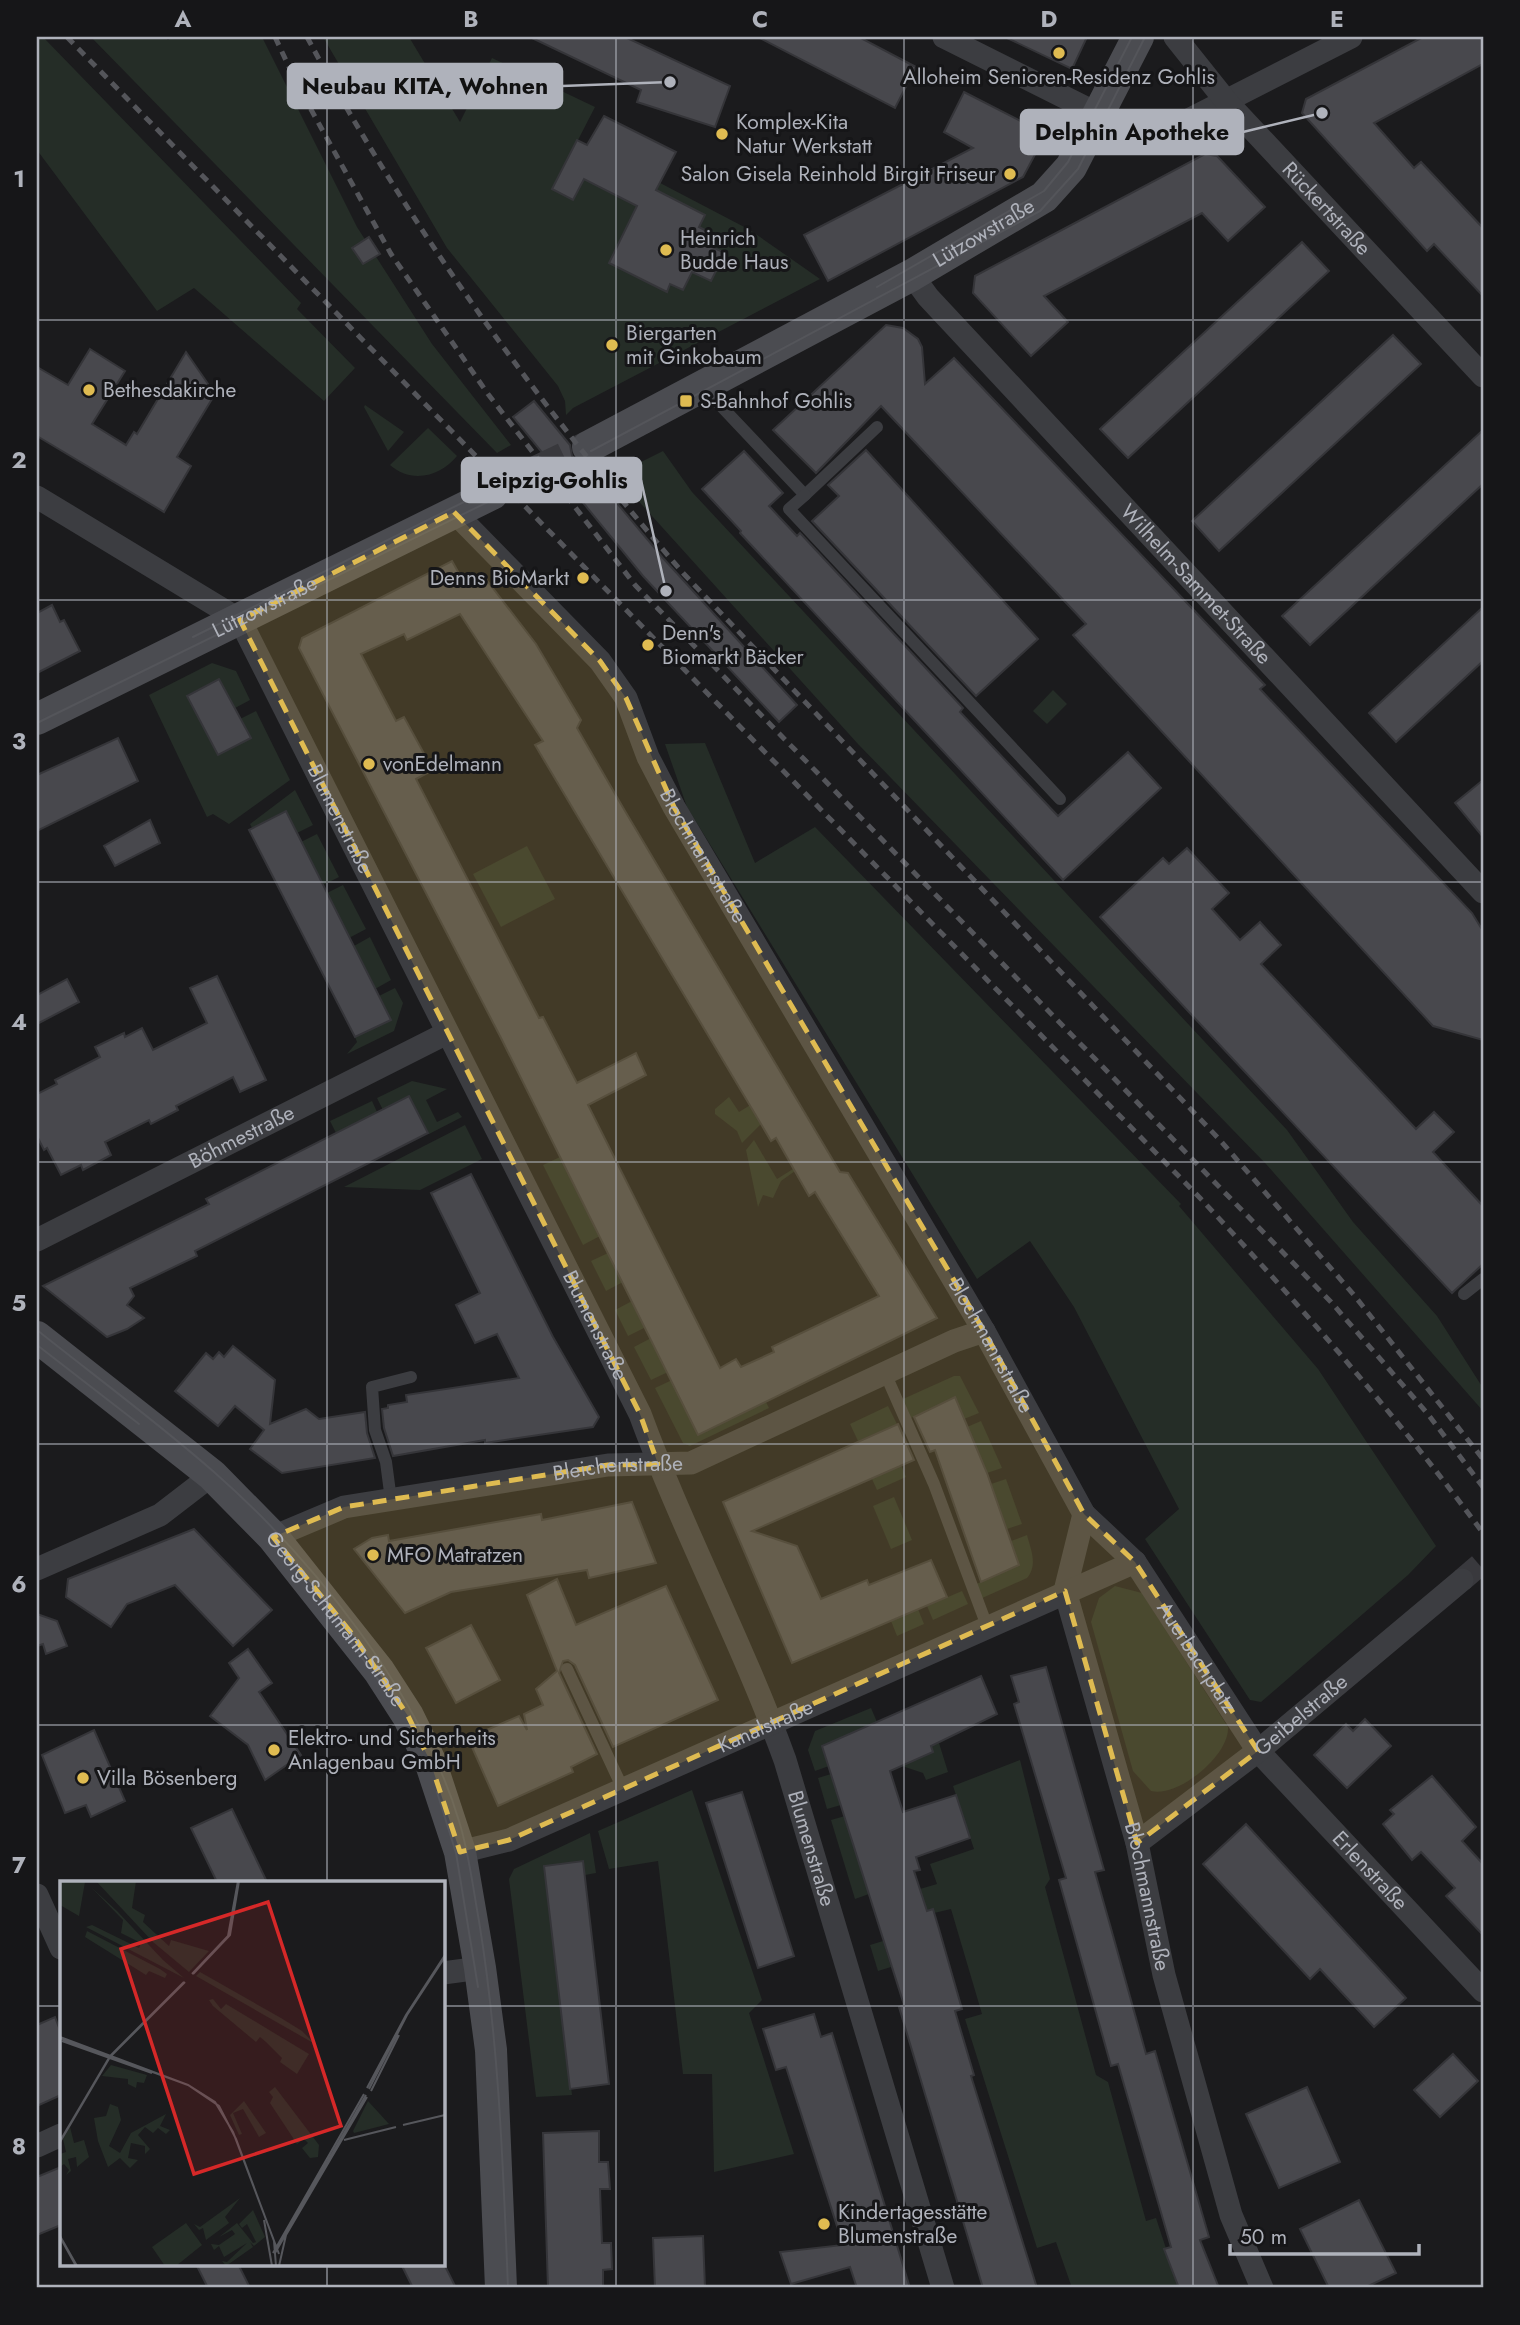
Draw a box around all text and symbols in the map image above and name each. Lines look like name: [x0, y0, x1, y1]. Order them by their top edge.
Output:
text: A: [174, 2, 192, 36]
text: B: [463, 2, 479, 36]
text: C: [752, 2, 768, 36]
text: D: [1041, 2, 1058, 36]
text: E: [1330, 2, 1344, 36]
marker: Alloheim Senioren-Residenz Gohlis: [1051, 45, 1067, 61]
place label: Alloheim Senioren-Residenz Gohlis: [903, 62, 1215, 92]
callout: Neubau KITA, Wohnen: [288, 64, 562, 108]
text: Neubau KITA, Wohnen: [302, 69, 548, 103]
place label: Komplex-Kita Natur Werkstatt: [736, 107, 872, 161]
callout: Delphin Apotheke: [1021, 110, 1243, 154]
text: Delphin Apotheke: [1035, 115, 1229, 149]
marker: Komplex-Kita Natur Werkstatt: [714, 126, 730, 142]
street label: Rückertstraße: [1275, 155, 1378, 262]
place label: Salon Gisela Reinhold Birgit Friseur: [681, 159, 997, 189]
text: 1: [13, 162, 25, 196]
marker: Salon Gisela Reinhold Birgit Friseur: [1002, 166, 1018, 182]
street label: Lützowstraße: [927, 191, 1040, 275]
place label: Heinrich Budde Haus: [680, 223, 788, 277]
marker: Heinrich Budde Haus: [658, 242, 674, 258]
place label: Biergarten mit Ginkobaum: [626, 318, 762, 372]
marker: Biergarten mit Ginkobaum: [604, 337, 620, 353]
place label: Bethesdakirche: [103, 375, 237, 405]
marker: Bethesdakirche: [81, 382, 97, 398]
place label: S-Bahnhof Gohlis: [700, 386, 852, 416]
marker: S-Bahnhof Gohlis: [678, 393, 694, 409]
text: 2: [11, 443, 27, 477]
callout: Leipzig-Gohlis: [462, 458, 641, 502]
text: Leipzig-Gohlis: [476, 463, 628, 497]
street label: Wilhelm-Sammet-Straße: [1113, 497, 1279, 671]
place label: Denns BioMarkt: [430, 563, 569, 593]
street label: Lützowstraße: [207, 568, 323, 645]
marker: Denns BioMarkt: [575, 570, 591, 586]
place label: Denn's Biomarkt Bäcker: [662, 618, 805, 672]
marker: Denn's Biomarkt Bäcker: [640, 637, 656, 653]
text: 3: [12, 724, 26, 758]
place label: vonEdelmann: [383, 749, 502, 779]
marker: vonEdelmann: [361, 756, 377, 772]
street label: Blumenstraße: [300, 759, 380, 879]
street label: Blochmannstraße: [652, 783, 754, 929]
text: 4: [11, 1005, 27, 1039]
street label: Böhmestraße: [183, 1097, 300, 1176]
street label: Blumenstraße: [555, 1265, 636, 1385]
street label: Blochmannstraße: [941, 1272, 1041, 1419]
text: 5: [12, 1286, 26, 1320]
street label: Bleichertstraße: [551, 1448, 683, 1489]
street label: Georg-Schumann-Straße: [259, 1524, 413, 1713]
place label: MFO Matratzen: [387, 1540, 523, 1570]
marker: MFO Matratzen: [365, 1547, 381, 1563]
text: 6: [11, 1567, 27, 1601]
street label: Auerbachplatz: [1150, 1596, 1244, 1719]
street label: Geibelstraße: [1248, 1667, 1354, 1763]
street label: Kanalstraße: [713, 1692, 818, 1760]
place label: Elektro- und Sicherheits Anlagenbau GmbH: [288, 1723, 496, 1777]
marker: Elektro- und Sicherheits Anlagenbau GmbH: [266, 1742, 282, 1758]
place label: Villa Bösenberg: [97, 1763, 238, 1793]
marker: Villa Bösenberg: [75, 1770, 91, 1786]
street label: Blumenstraße: [780, 1787, 843, 1910]
street label: Blochmannstraße: [1117, 1819, 1178, 1974]
street label: Erlenstraße: [1325, 1824, 1415, 1917]
text: 7: [12, 1848, 26, 1882]
inset map: [60, 1881, 444, 2266]
text: 8: [12, 2129, 26, 2163]
place label: Kindertagesstätte Blumenstraße: [838, 2197, 987, 2251]
scale bar: [1230, 2213, 1418, 2257]
marker: Kindertagesstätte Blumenstraße: [816, 2216, 832, 2232]
text: 50 m: [1240, 2222, 1287, 2252]

